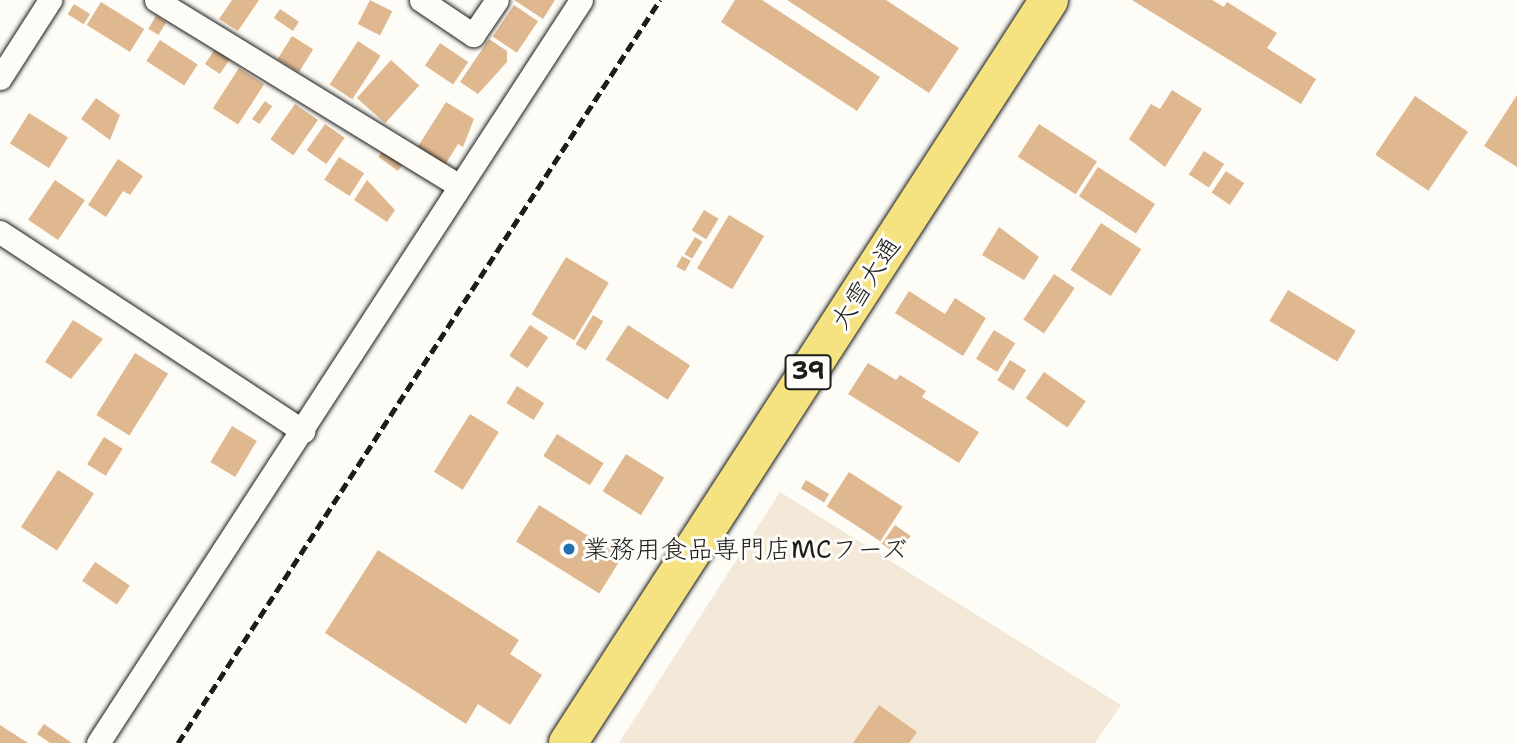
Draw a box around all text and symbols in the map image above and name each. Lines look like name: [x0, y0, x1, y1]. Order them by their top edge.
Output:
street label: 大雪大通: [824, 231, 906, 335]
road number: 39: [784, 352, 832, 393]
place label: 業務用食品専門店MCフーズ: [583, 533, 909, 565]
marker: 業務用食品専門店MCフーズ: [561, 541, 577, 557]

